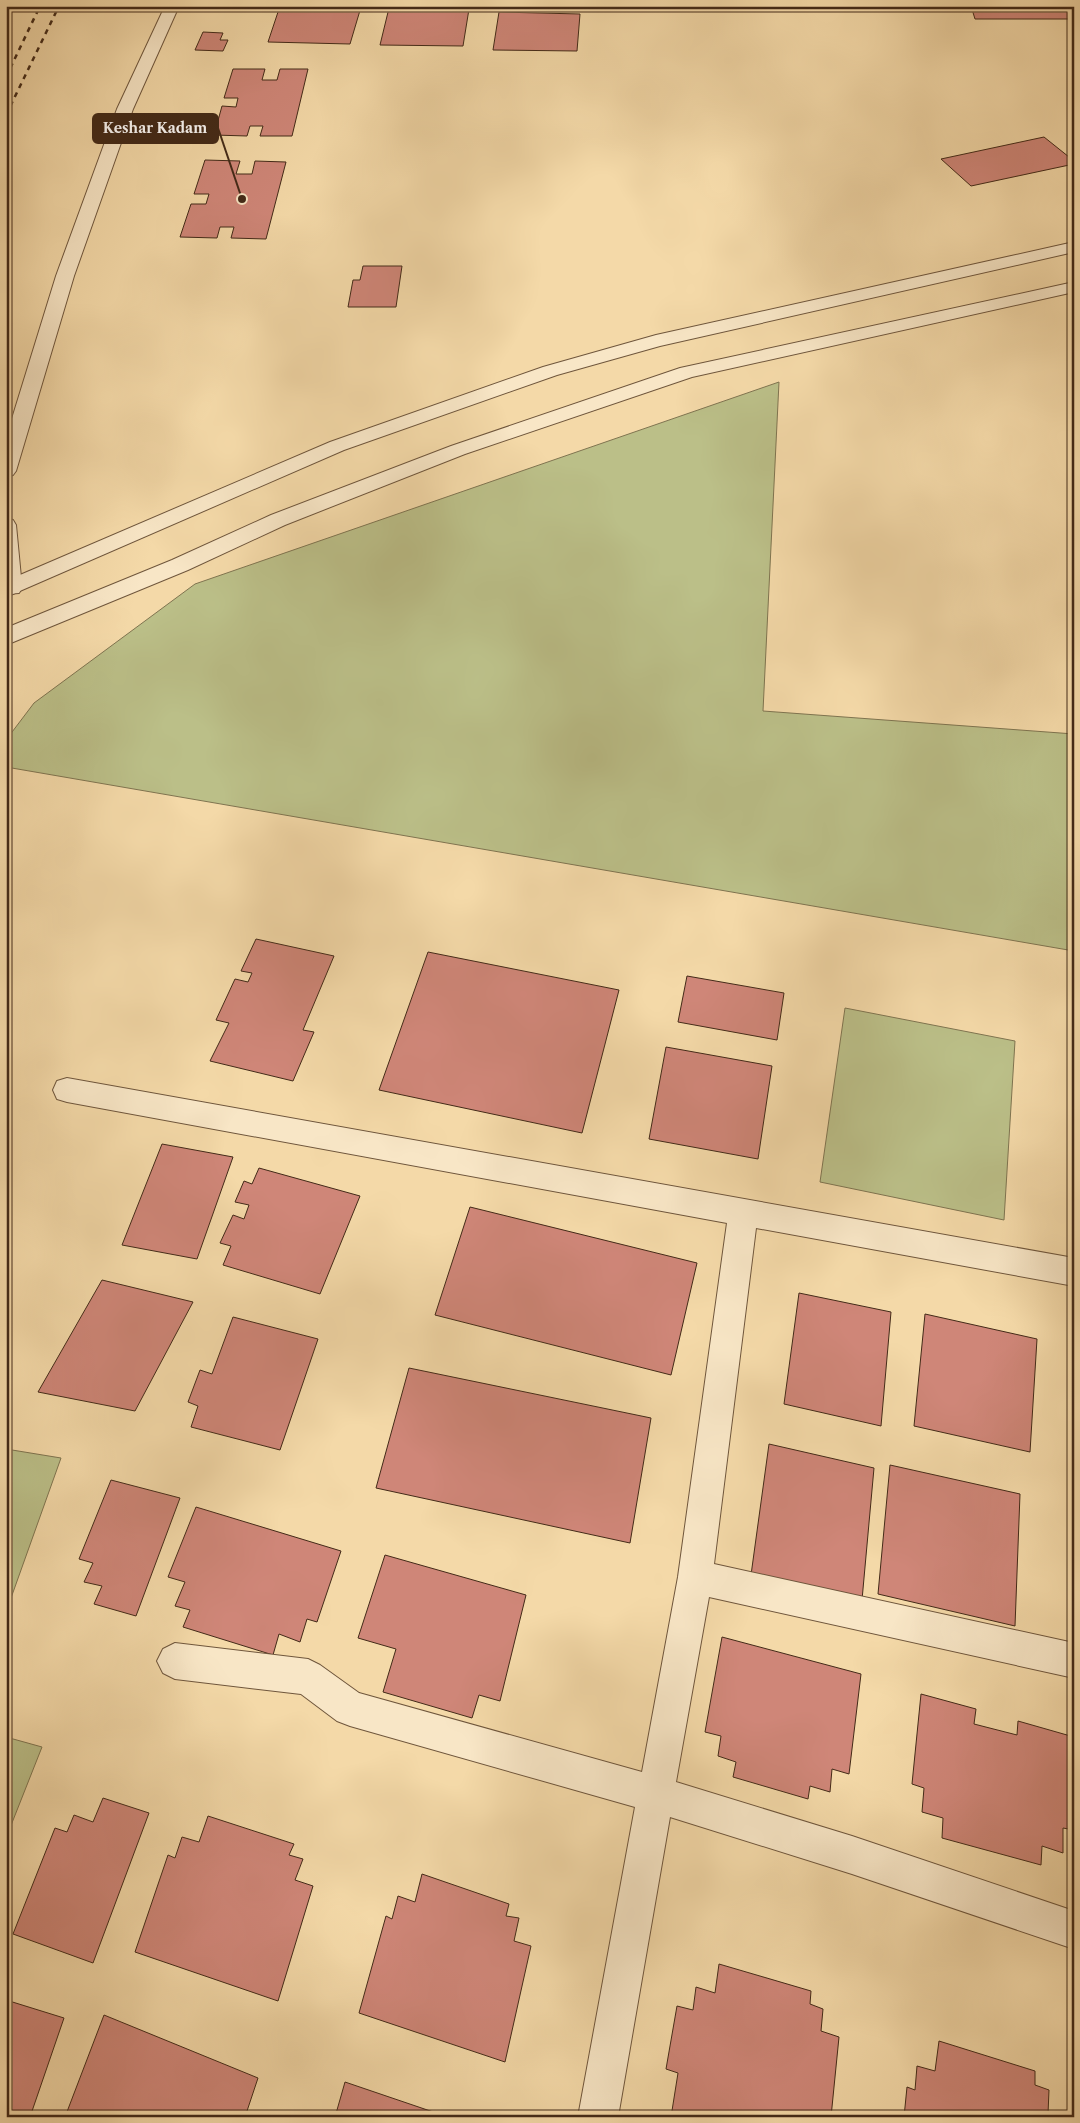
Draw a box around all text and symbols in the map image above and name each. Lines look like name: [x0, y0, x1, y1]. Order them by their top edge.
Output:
callout: Keshar Kadam: [93, 114, 218, 143]
text: Keshar Kadam: [103, 119, 207, 137]

